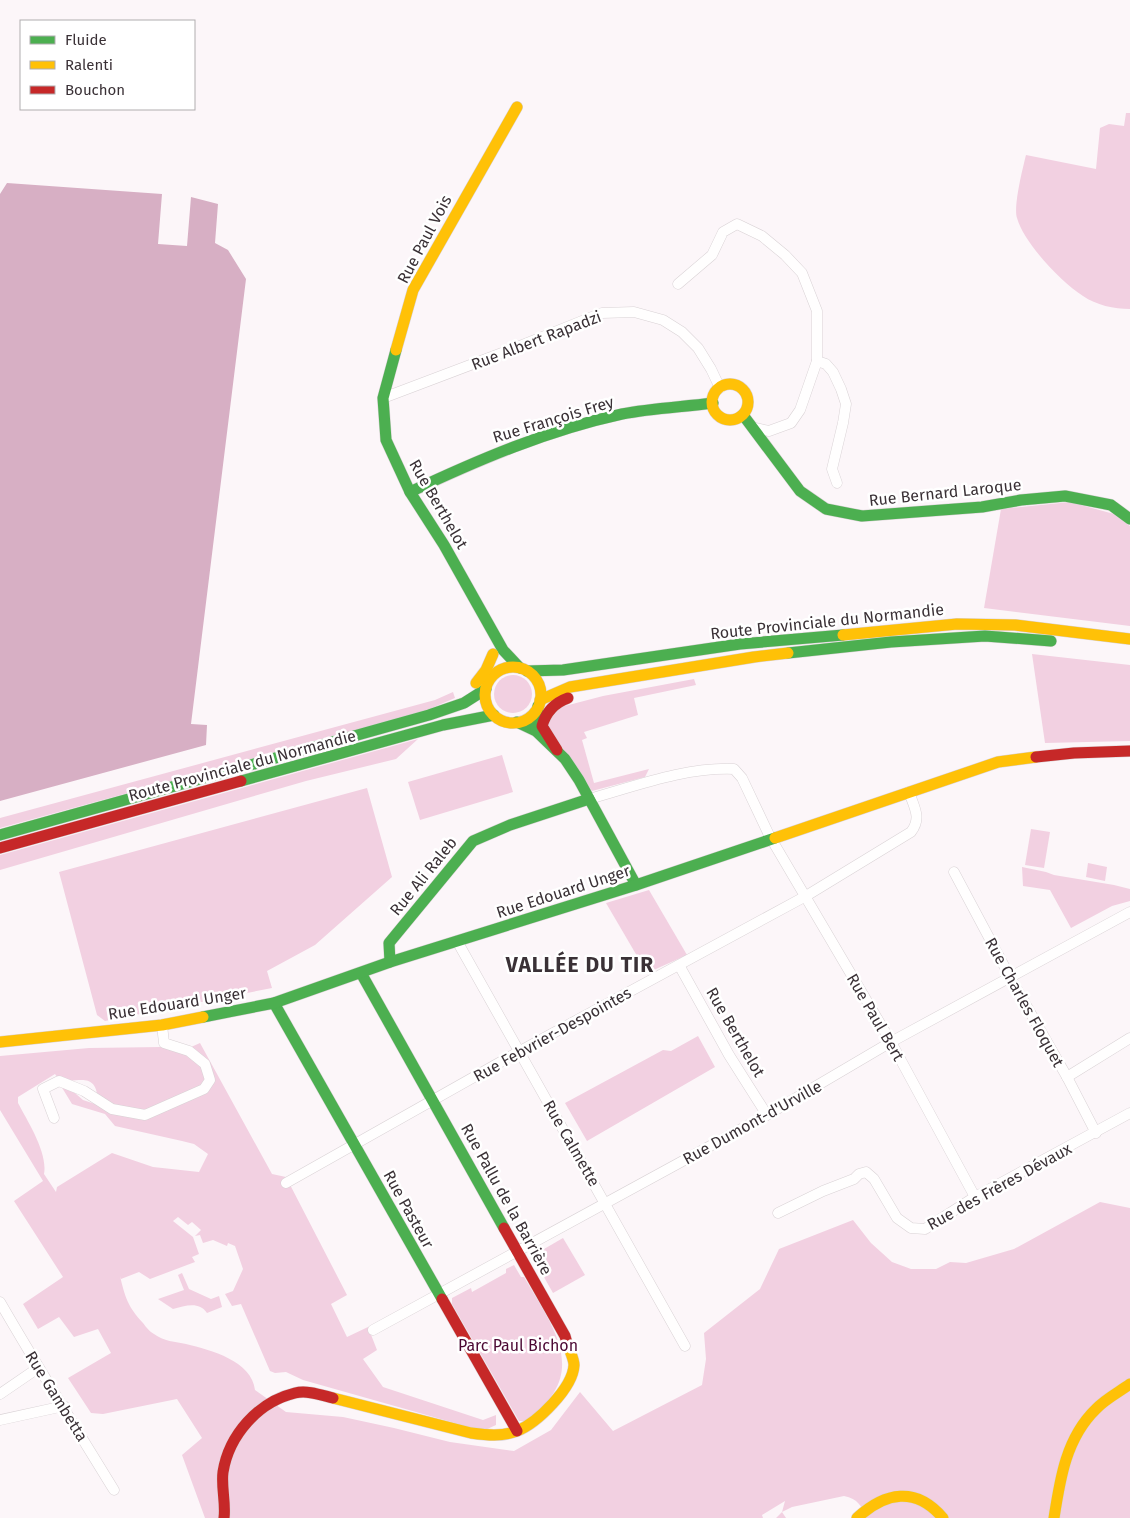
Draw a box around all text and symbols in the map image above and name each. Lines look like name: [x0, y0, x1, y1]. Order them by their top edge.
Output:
legend: [20, 20, 195, 110]
text: Fluide: [65, 31, 107, 49]
text: Ralenti: [65, 56, 113, 74]
text: Bouchon: [65, 81, 125, 99]
street label: Rue Paul Vois: [393, 192, 456, 287]
street label: Rue Albert Rapadzi: [469, 307, 604, 374]
street label: Rue François Frey: [490, 392, 616, 448]
street label: Rue Berthelot: [405, 456, 472, 553]
street label: Rue Bernard Laroque: [868, 475, 1022, 510]
street label: Route Provinciale du Normandie: [709, 600, 945, 643]
street label: Route Provinciale du Normandie: [126, 726, 358, 805]
street label: Rue Ali Raleb: [386, 833, 461, 919]
street label: Rue Edouard Unger: [494, 861, 633, 922]
street label: Rue Charles Floquet: [981, 934, 1068, 1070]
district label: VALLÉE DU TIR: [505, 951, 654, 978]
street label: Rue Paul Bert: [843, 970, 908, 1065]
street label: Rue Edouard Unger: [107, 983, 248, 1024]
street label: Rue Febvrier-Despointes: [470, 983, 635, 1086]
street label: Rue Berthelot: [702, 984, 769, 1081]
street label: Rue Dumont-d'Urville: [679, 1076, 825, 1169]
street label: Rue Calmette: [539, 1097, 604, 1190]
street label: Rue Pallu de la Barrière: [457, 1120, 556, 1278]
street label: Rue des Frères Dévaux: [924, 1139, 1075, 1234]
street label: Rue Pasteur: [379, 1167, 438, 1252]
park label: Parc Paul Bichon: [458, 1336, 578, 1355]
street label: Rue Gambetta: [21, 1348, 92, 1445]

